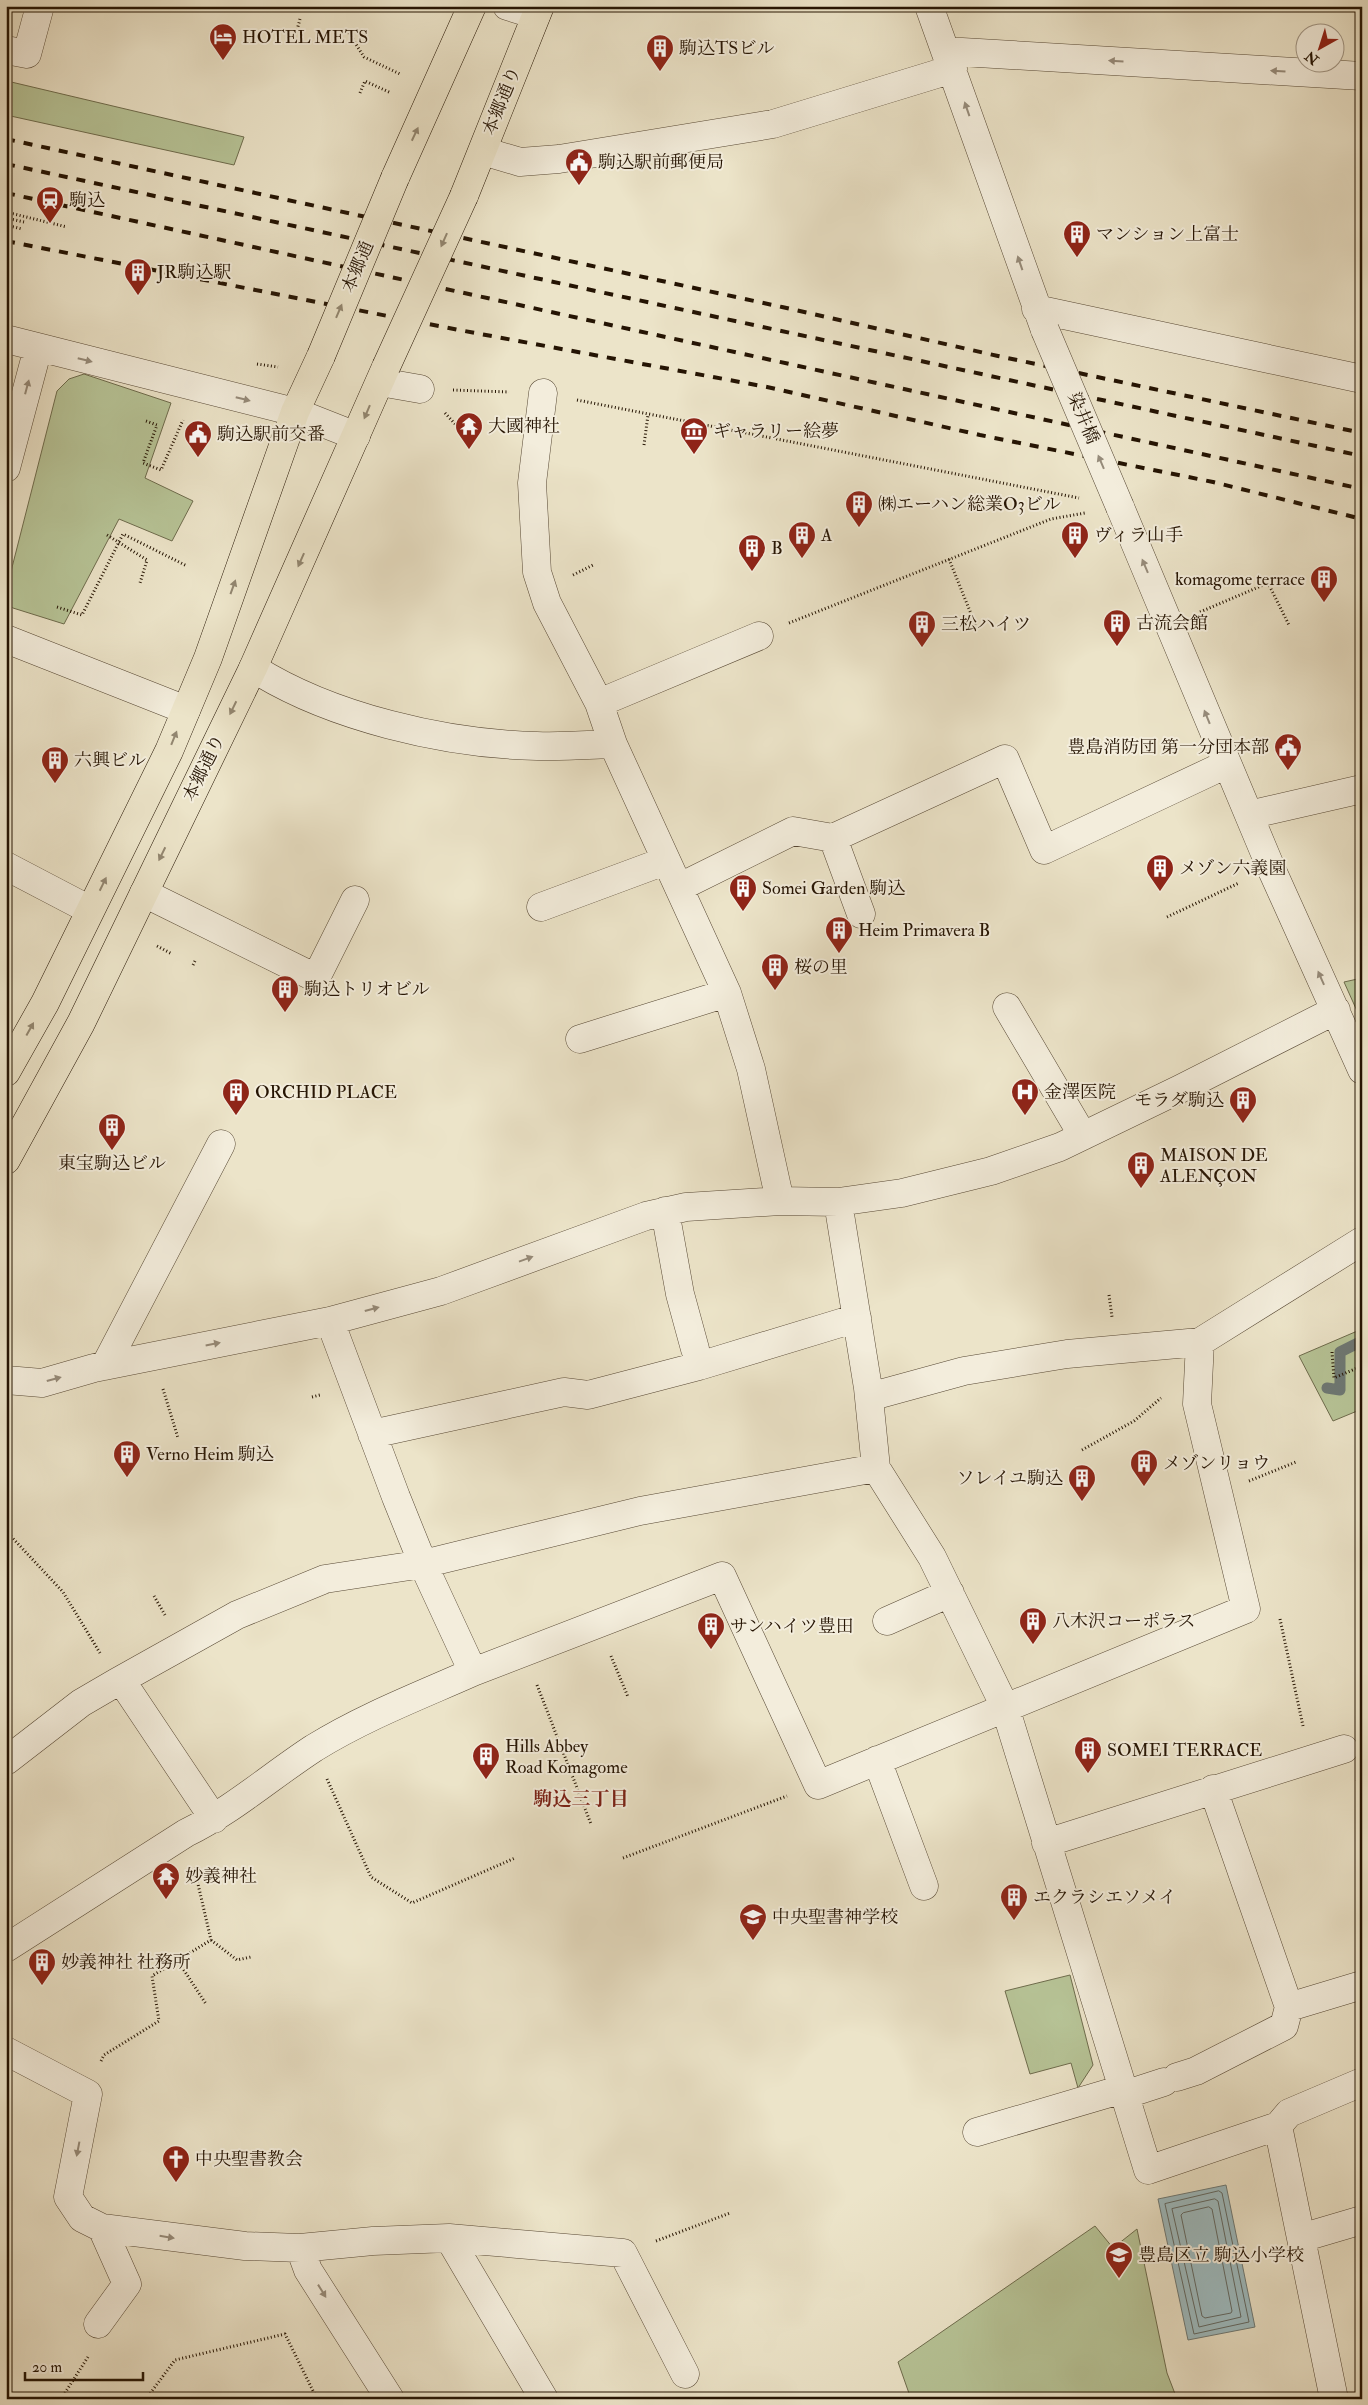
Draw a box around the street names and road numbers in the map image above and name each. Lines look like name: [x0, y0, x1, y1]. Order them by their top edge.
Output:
street label: 本郷通り: [478, 63, 526, 139]
street label: 本郷通: [337, 238, 379, 296]
street label: 染井橋: [1062, 389, 1104, 447]
street label: 本郷通り: [178, 731, 230, 805]

